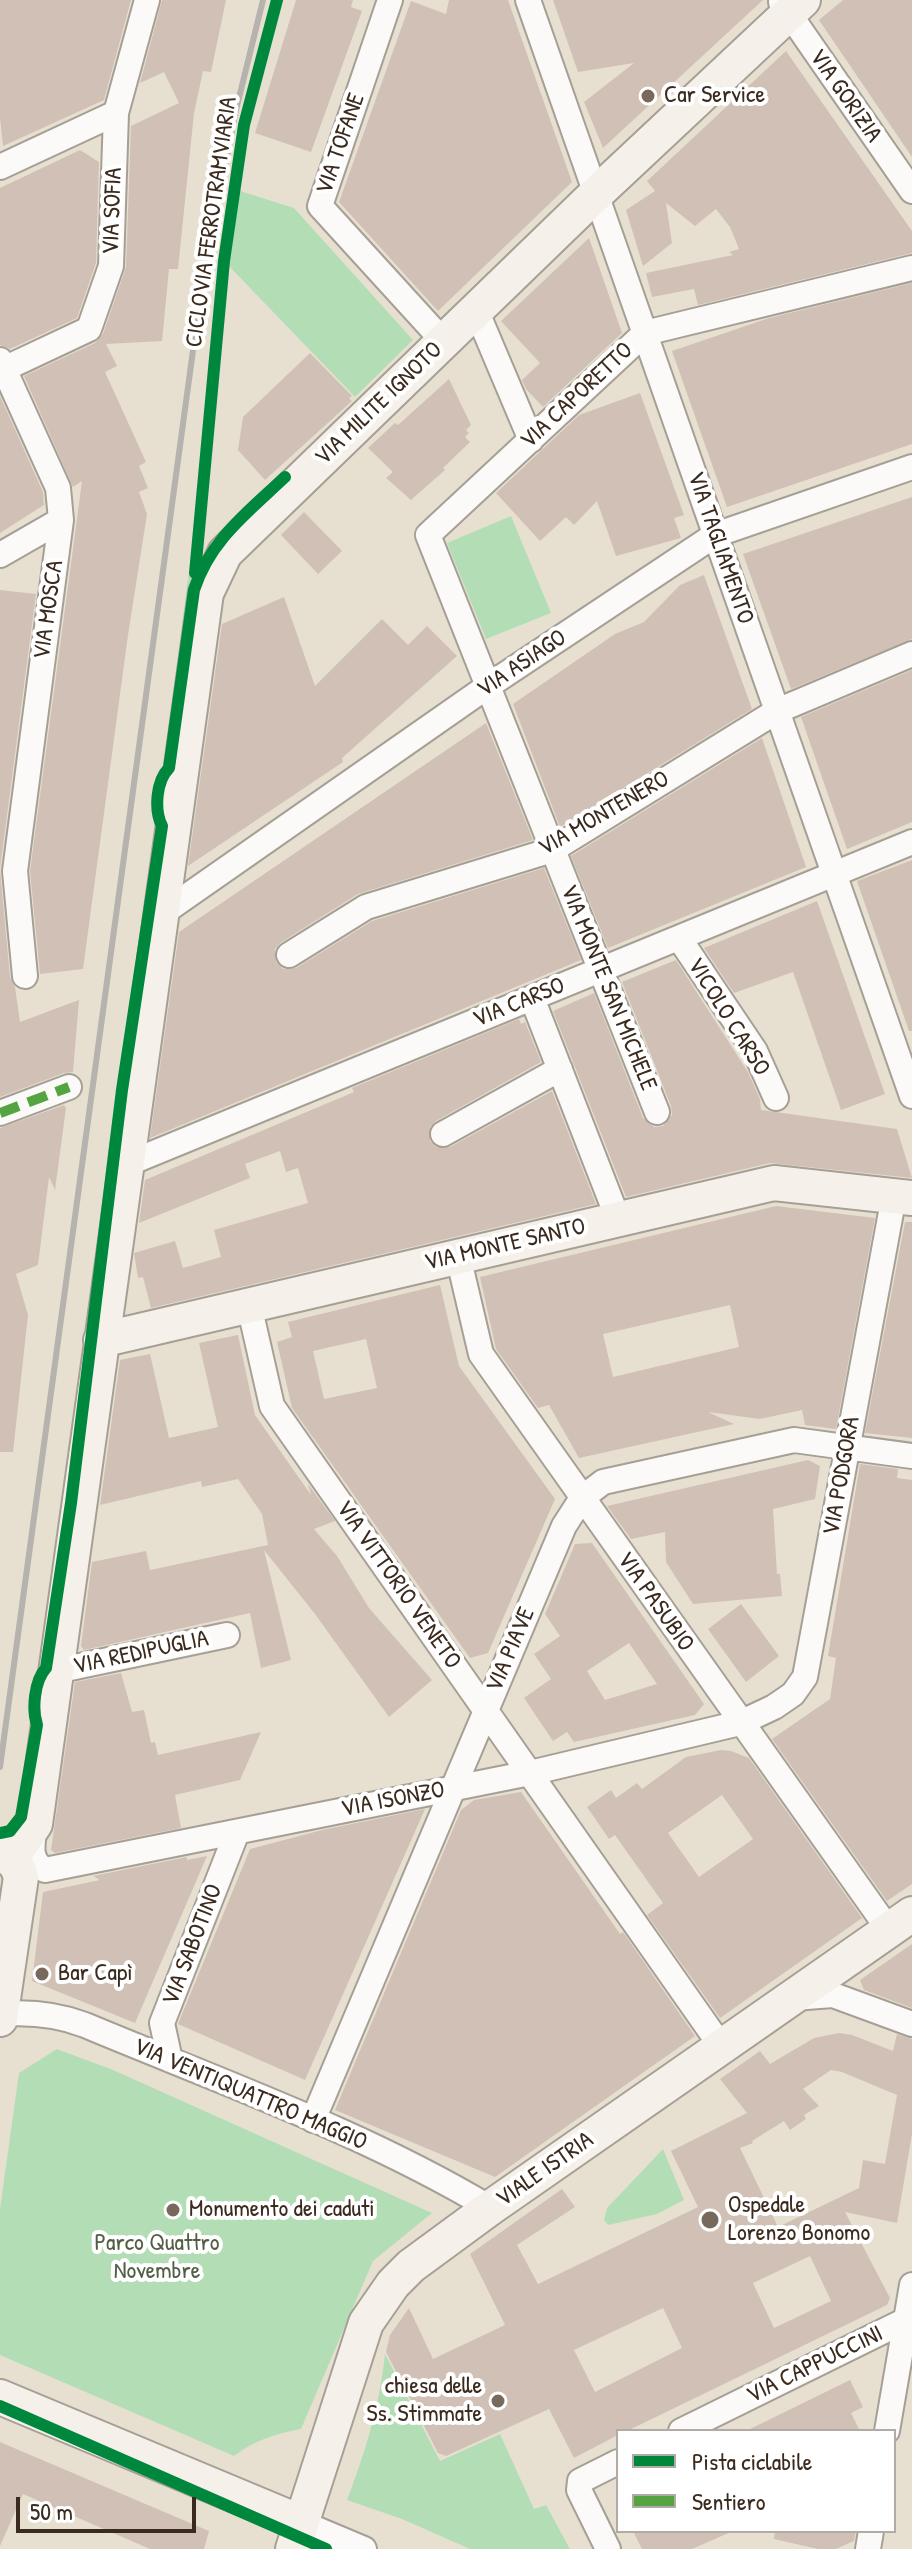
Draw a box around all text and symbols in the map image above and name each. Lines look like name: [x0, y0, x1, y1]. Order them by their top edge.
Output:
street label: VIA GORIZIA: [802, 44, 888, 148]
place label: Car Service: [664, 82, 765, 110]
marker: Car Service: [639, 87, 657, 105]
street label: VIA TOFANE: [310, 90, 372, 198]
street label: CICLOVIA FERROTRAMVIARIA: [180, 95, 244, 349]
street label: VIA SOFIA: [97, 167, 129, 255]
street label: VIA MILITE IGNOTO: [309, 336, 449, 472]
street label: VIA CAPORETTO: [515, 337, 639, 455]
street label: VIA TAGLIAMENTO: [680, 468, 760, 628]
street label: VIA MOSCA: [28, 559, 70, 661]
street label: VIA ASIAGO: [472, 624, 572, 704]
street label: VIA MONTENERO: [533, 765, 675, 863]
street label: VIA MONTE SAN MICHELE: [554, 881, 662, 1095]
street label: VICOLO CARSO: [680, 953, 776, 1081]
street label: VIA CARSO: [469, 972, 569, 1034]
street label: VIA MONTE SANTO: [422, 1213, 588, 1277]
street label: VIA PODGORA: [817, 1414, 867, 1538]
street label: VIA VITTORIO VENETO: [329, 1495, 467, 1675]
street label: VIA PASUBIO: [610, 1547, 700, 1657]
street label: VIA PIAVE: [480, 1603, 542, 1697]
street label: VIA REDIPUGLIA: [71, 1625, 211, 1681]
street label: VIA ISONZO: [339, 1776, 447, 1824]
street label: VIA SABOTINO: [157, 1880, 229, 2010]
place label: Bar Capì: [58, 1960, 133, 1988]
marker: Bar Capì: [33, 1965, 51, 1983]
street label: VIA VENTIQUATTRO MAGGIO: [129, 2033, 371, 2157]
street label: VIALE ISTRIA: [491, 2126, 599, 2214]
place label: Ospedale Lorenzo Bonomo: [728, 2192, 870, 2248]
place label: Monumento dei caduti: [189, 2196, 375, 2224]
marker: Monumento dei caduti: [164, 2201, 182, 2219]
marker: Ospedale Lorenzo Bonomo: [699, 2209, 721, 2231]
park label: Parco Quattro Novembre: [95, 2230, 219, 2286]
street label: VIA CAPPUCCINI: [742, 2320, 888, 2410]
place label: chiesa delle Ss. Stimmate: [367, 2373, 482, 2429]
marker: chiesa delle Ss. Stimmate: [489, 2392, 507, 2410]
legend: [616, 2429, 896, 2533]
text: Pista ciclabile: [692, 2445, 812, 2477]
scale bar: [20, 2481, 200, 2531]
text: Sentiero: [692, 2485, 766, 2517]
text: 50 m: [30, 2495, 73, 2527]

